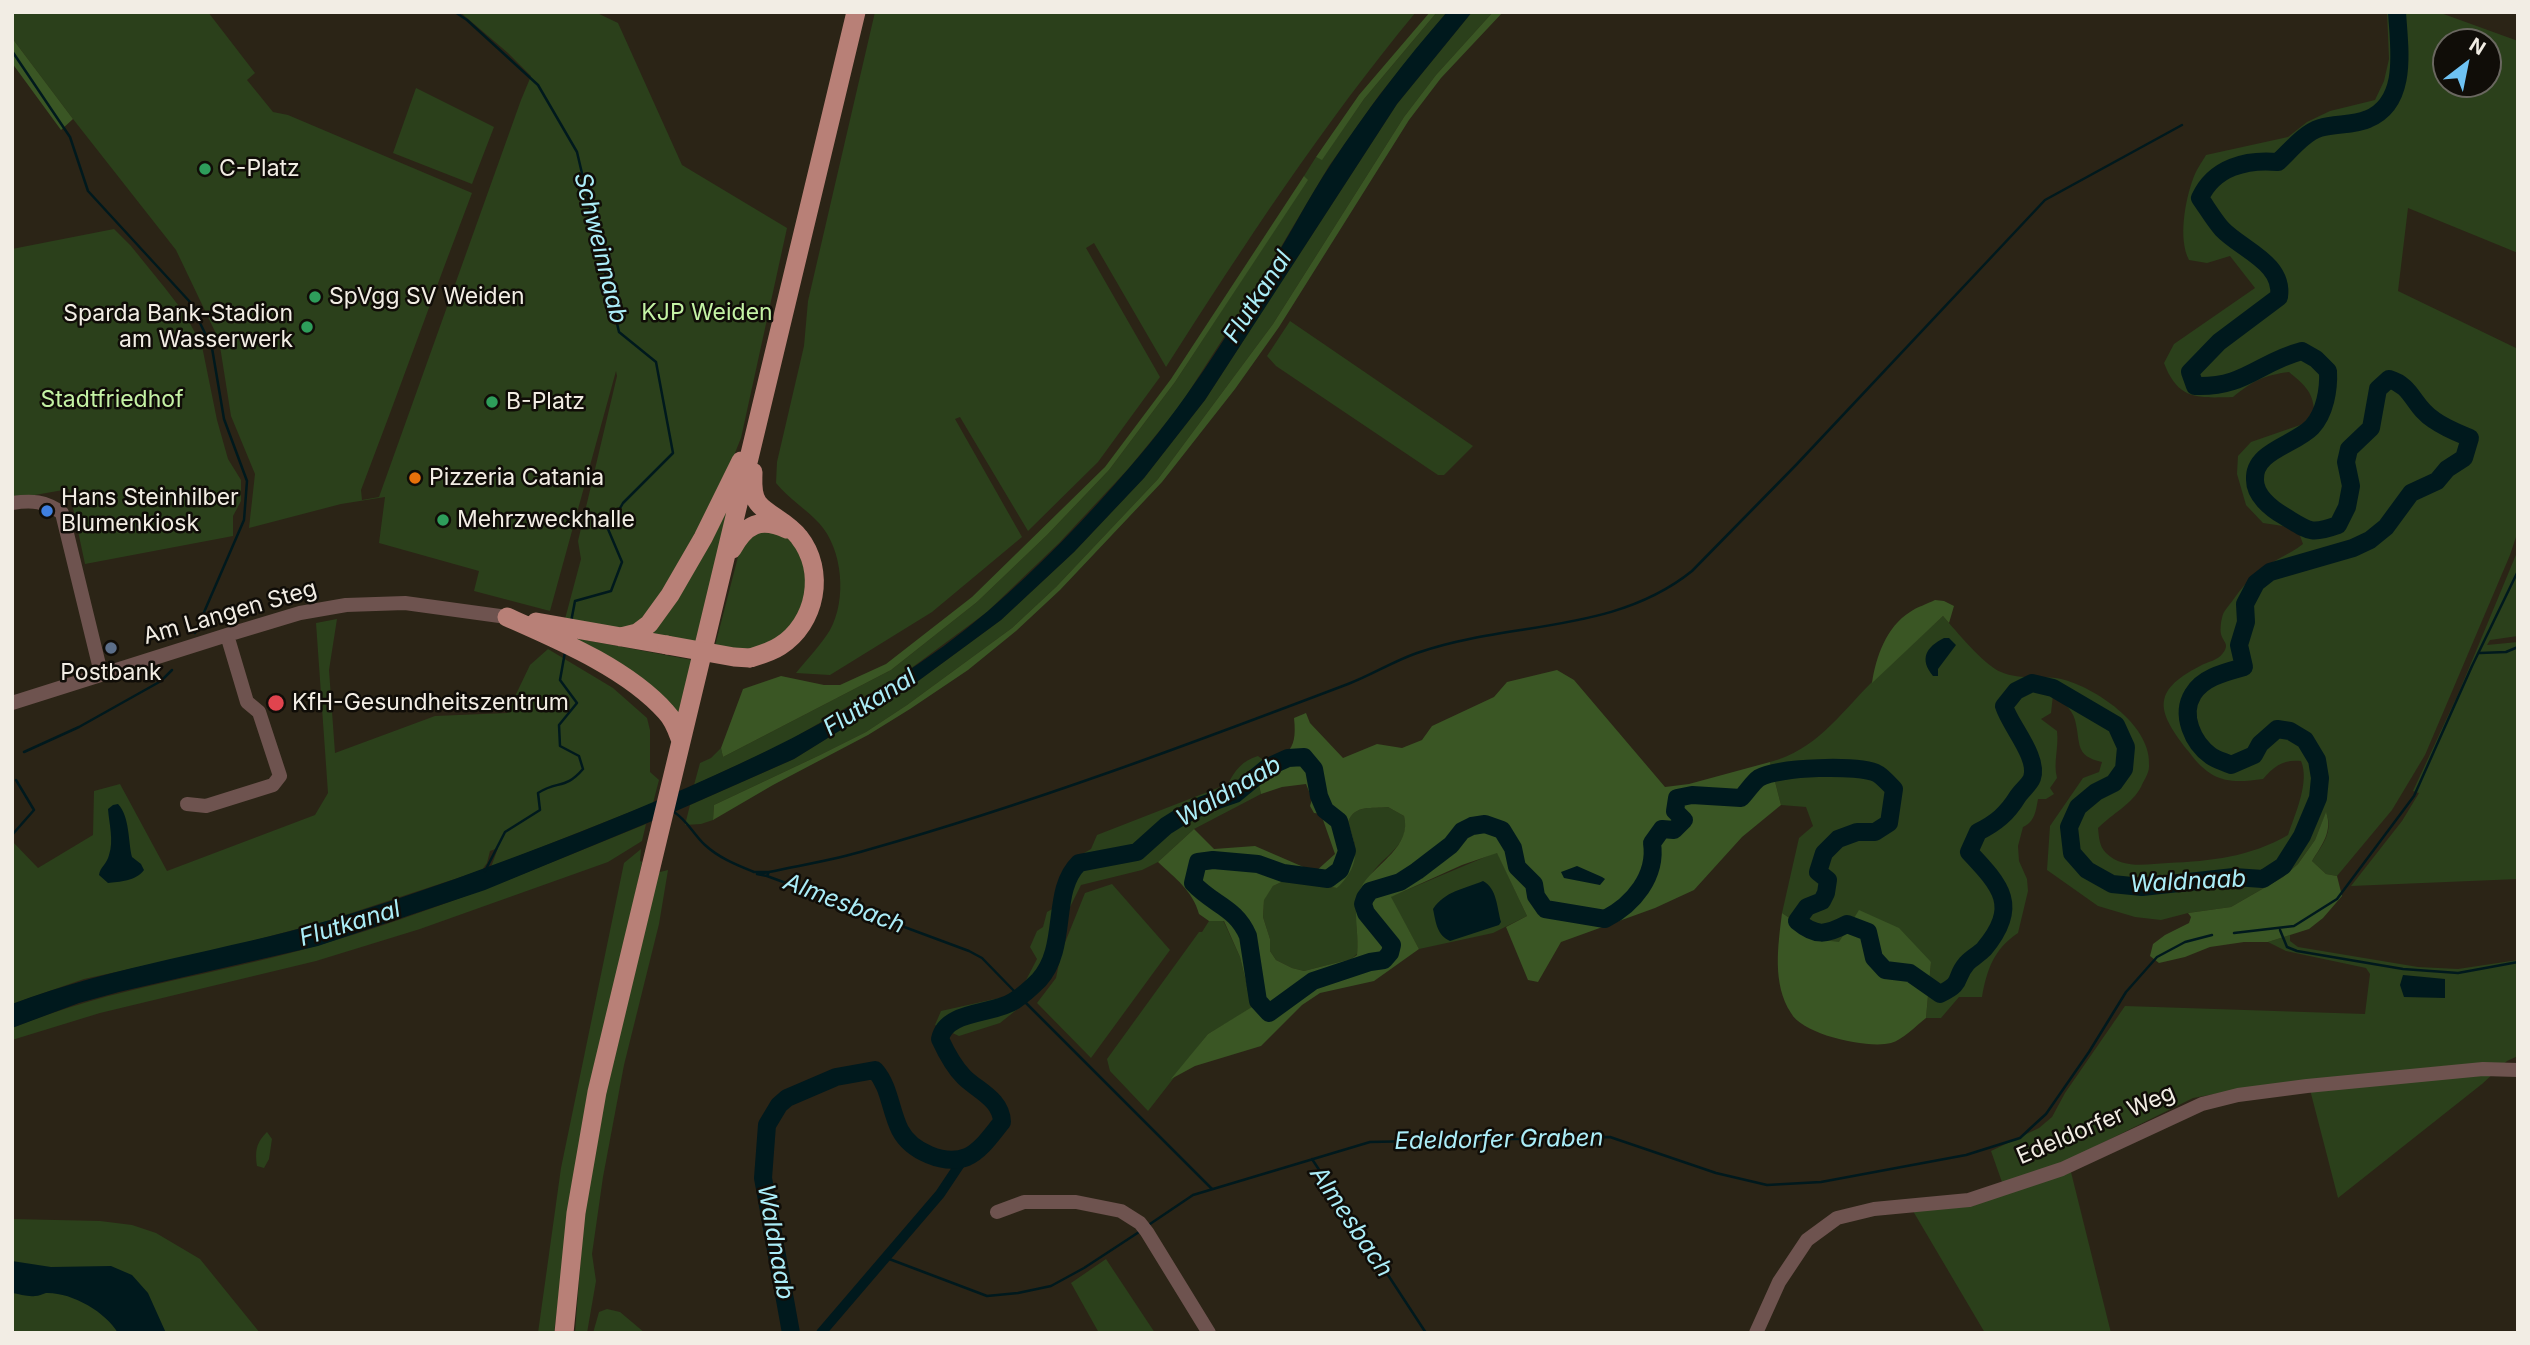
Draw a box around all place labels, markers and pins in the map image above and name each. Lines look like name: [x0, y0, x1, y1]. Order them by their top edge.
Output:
place label: C-Platz: [219, 155, 300, 183]
marker: C-Platz: [197, 161, 213, 177]
place label: SpVgg SV Weiden: [329, 283, 525, 311]
marker: SpVgg SV Weiden: [307, 289, 323, 305]
place label: Sparda Bank-Stadion am Wasserwerk: [63, 300, 293, 354]
marker: Sparda Bank-Stadion am Wasserwerk: [299, 319, 315, 335]
place label: B-Platz: [506, 388, 585, 416]
marker: B-Platz: [484, 394, 500, 410]
place label: Pizzeria Catania: [429, 464, 604, 492]
marker: Pizzeria Catania: [407, 470, 423, 486]
place label: Hans Steinhilber Blumenkiosk: [61, 484, 239, 538]
marker: Hans Steinhilber Blumenkiosk: [39, 503, 55, 519]
place label: Mehrzweckhalle: [457, 506, 635, 534]
marker: Mehrzweckhalle: [435, 512, 451, 528]
marker: Postbank: [103, 640, 119, 656]
place label: Postbank: [60, 659, 162, 687]
place label: KfH-Gesundheitszentrum: [292, 689, 569, 717]
marker: KfH-Gesundheitszentrum: [266, 693, 286, 713]

